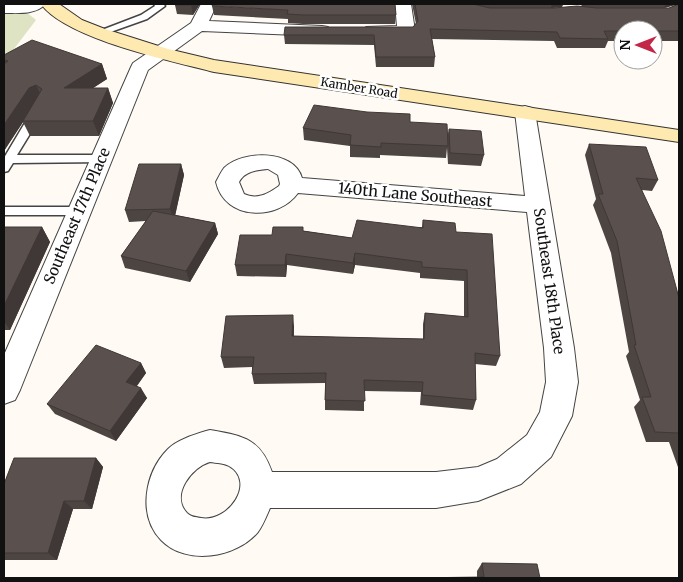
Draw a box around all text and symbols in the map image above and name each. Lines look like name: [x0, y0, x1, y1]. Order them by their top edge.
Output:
north arrow: [613, 20, 663, 70]
text: N: [616, 39, 634, 51]
street label: Kamber Road: [319, 74, 399, 101]
street label: Southeast 17th Place: [39, 145, 114, 287]
street label: 140th Lane Southeast: [337, 178, 493, 211]
street label: Southeast 18th Place: [530, 207, 569, 355]

